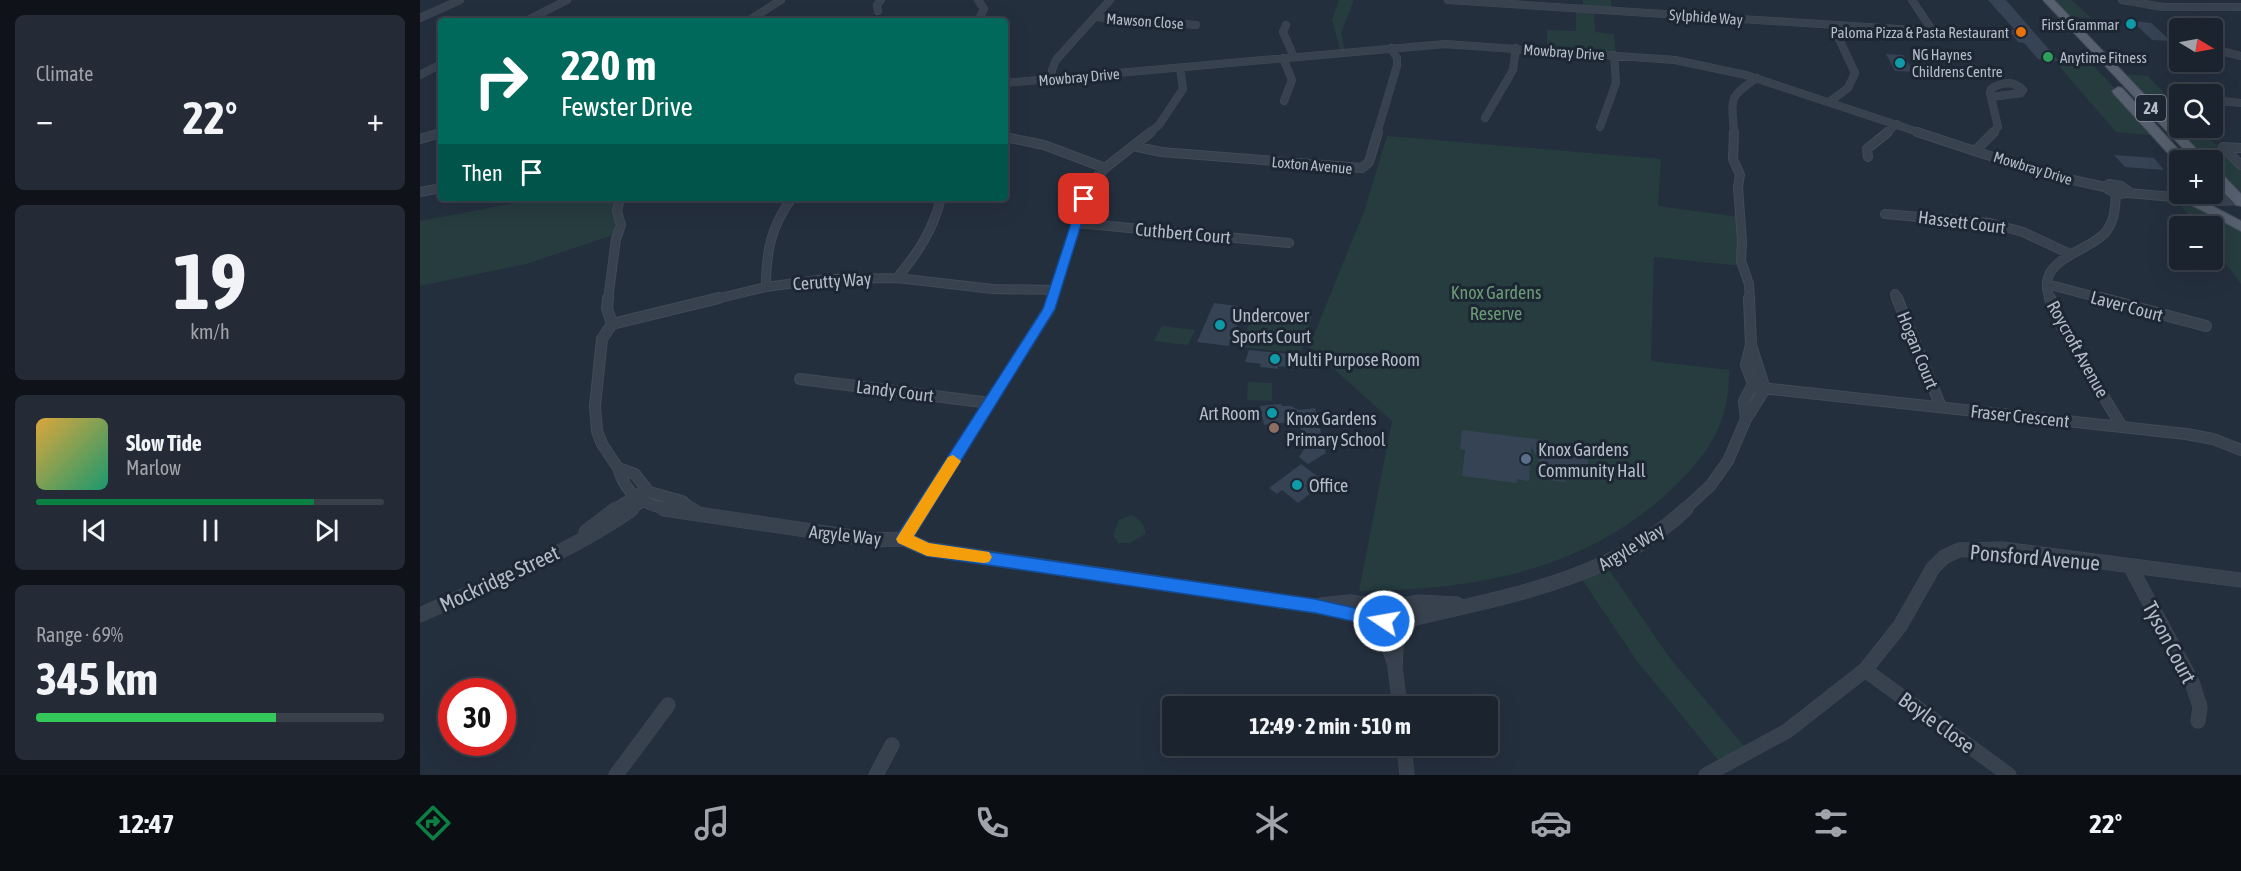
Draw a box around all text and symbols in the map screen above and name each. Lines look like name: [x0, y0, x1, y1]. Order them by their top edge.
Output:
street label: Sylphide Way: [1669, 6, 1743, 28]
street label: Mawson Close: [1106, 10, 1184, 32]
place label: First Grammar: [2041, 16, 2120, 33]
marker: First Grammar: [2124, 17, 2138, 31]
north arrow: [2169, 18, 2223, 72]
map controls: [2169, 18, 2223, 270]
place label: Paloma Pizza & Pasta Restaurant: [1831, 24, 2009, 41]
marker: Paloma Pizza & Pasta Restaurant: [2014, 25, 2028, 39]
text: 220 m: [561, 41, 656, 89]
street label: Mowbray Drive: [1523, 41, 1605, 63]
icon: right: [462, 42, 540, 120]
place label: NG Haynes Childrens Centre: [1912, 46, 2003, 80]
place label: Anytime Fitness: [2060, 49, 2147, 66]
marker: Anytime Fitness: [2041, 50, 2055, 64]
marker: NG Haynes Childrens Centre: [1893, 56, 1907, 70]
text: Climate: [36, 62, 93, 85]
street label: Mowbray Drive: [1038, 65, 1121, 89]
button: search: [2169, 84, 2223, 138]
text: Fewster Drive: [561, 91, 693, 122]
text: 22°: [183, 92, 237, 144]
road number: 24: [2136, 95, 2166, 121]
text: −: [36, 100, 53, 138]
text: +: [367, 100, 384, 138]
street label: Mowbray Drive: [1992, 148, 2075, 188]
button: +: [2169, 150, 2223, 204]
street label: Loxton Avenue: [1271, 153, 1353, 177]
icon: arrive: [515, 156, 548, 189]
text: Then: [462, 160, 503, 186]
pin: [1058, 173, 1109, 224]
icon: arrive: [1067, 182, 1100, 215]
street label: Hassett Court: [1917, 206, 2007, 238]
button: −: [2169, 216, 2223, 270]
street label: Cuthbert Court: [1134, 218, 1232, 248]
text: 19: [173, 236, 247, 326]
street label: Cerutty Way: [792, 268, 872, 294]
park label: Knox Gardens Reserve: [1451, 282, 1541, 324]
street label: Laver Court: [2088, 286, 2166, 326]
street label: Roycroft Avenue: [2043, 297, 2113, 401]
place label: Undercover Sports Court: [1232, 305, 1311, 347]
street label: Hogan Court: [1893, 308, 1943, 392]
marker: Undercover Sports Court: [1213, 318, 1227, 332]
text: km/h: [190, 320, 230, 343]
place label: Multi Purpose Room: [1287, 349, 1420, 370]
marker: Multi Purpose Room: [1268, 352, 1282, 366]
street label: Landy Court: [855, 376, 935, 406]
street label: Fraser Crescent: [1970, 400, 2070, 432]
place label: Art Room: [1200, 403, 1260, 424]
marker: Art Room: [1265, 406, 1279, 420]
place label: Knox Gardens Primary School: [1286, 408, 1386, 450]
marker: Knox Gardens Primary School: [1267, 421, 1281, 435]
text: Slow Tide: [126, 430, 202, 456]
place label: Knox Gardens Community Hall: [1538, 439, 1646, 481]
marker: Knox Gardens Community Hall: [1519, 452, 1533, 466]
text: Marlow: [126, 456, 181, 479]
place label: Office: [1309, 475, 1348, 496]
marker: Office: [1290, 478, 1304, 492]
icon: previous: [78, 514, 111, 547]
icon: pause: [194, 514, 227, 547]
icon: next: [310, 514, 343, 547]
street label: Argyle Way: [1595, 519, 1667, 575]
street label: Argyle Way: [808, 521, 882, 549]
street label: Ponsford Avenue: [1969, 539, 2101, 575]
street label: Mockridge Street: [435, 540, 563, 616]
position arrow: [1352, 589, 1416, 653]
street label: Tyson Court: [2139, 597, 2201, 687]
text: Range · 69%: [36, 623, 123, 646]
text: 345 km: [36, 653, 158, 705]
speed limit sign: 30: [438, 678, 516, 756]
street label: Boyle Close: [1894, 687, 1980, 757]
text: 12:49 · 2 min · 510 m: [1249, 713, 1411, 739]
icon: directions: [412, 802, 454, 844]
icon: music: [691, 802, 733, 844]
icon: phone: [971, 802, 1013, 844]
icon: climate: [1251, 802, 1293, 844]
icon: car: [1530, 802, 1572, 844]
icon: filters: [1810, 802, 1852, 844]
text: 12:47: [119, 808, 174, 839]
text: 22°: [2089, 808, 2122, 839]

